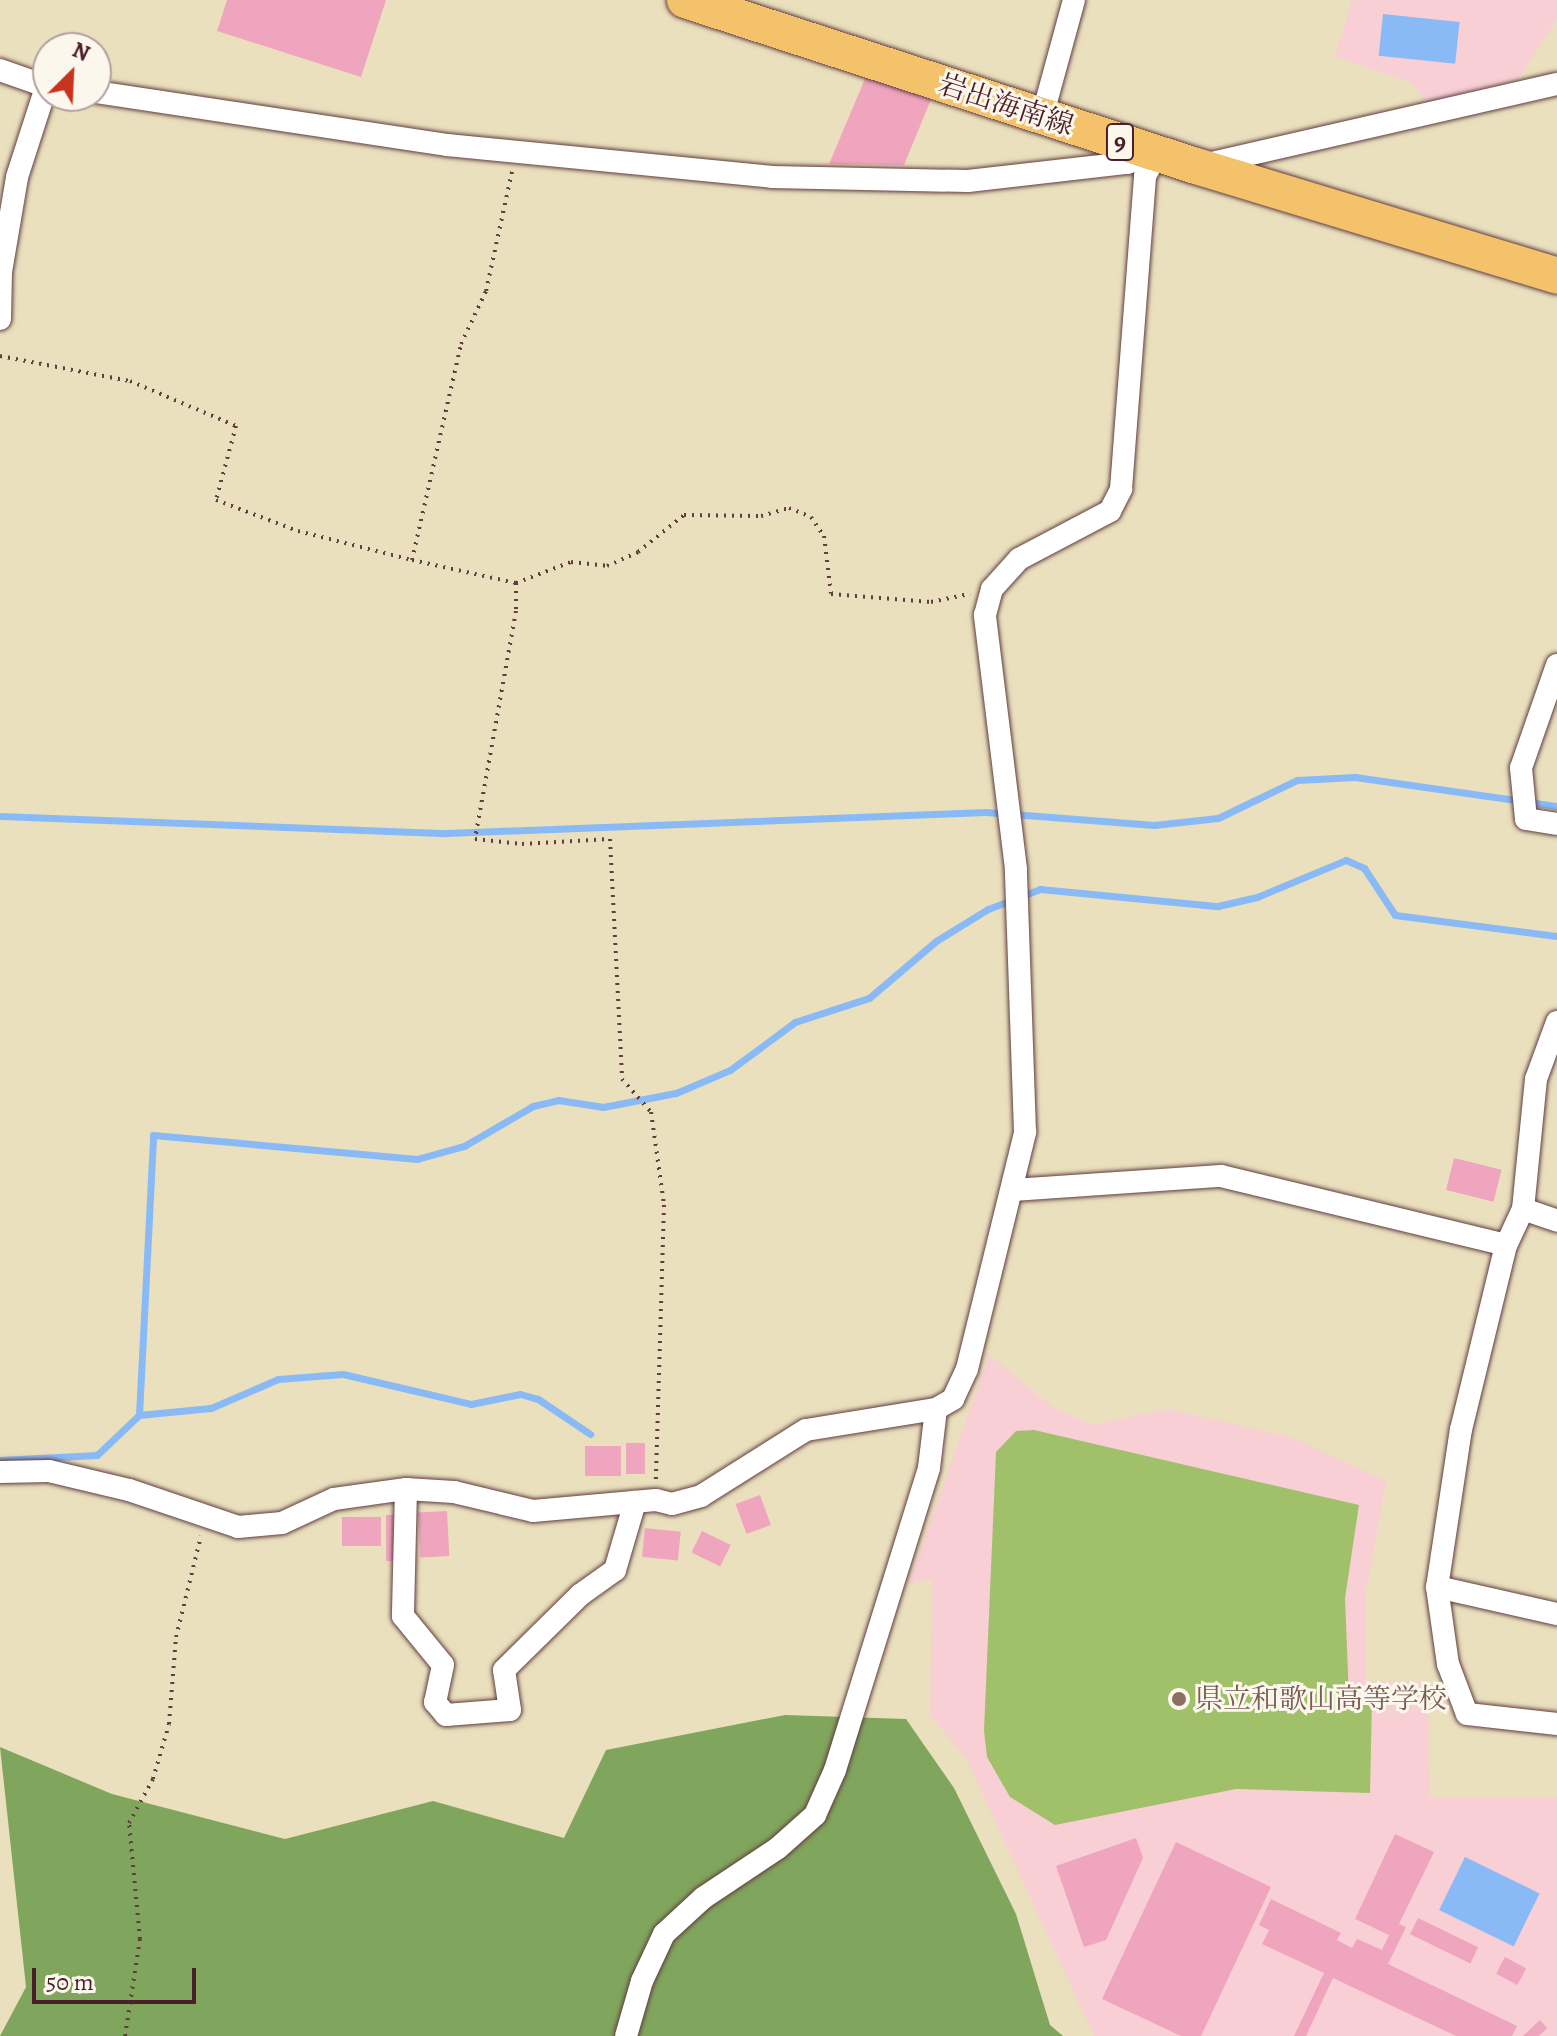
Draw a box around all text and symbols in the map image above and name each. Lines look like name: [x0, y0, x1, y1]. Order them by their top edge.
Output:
north arrow: [32, 32, 112, 112]
text: N: [68, 35, 94, 69]
street label: 岩出海南線: [934, 67, 1078, 143]
road number: 9: [1104, 120, 1136, 164]
place label: 県立和歌山高等学校: [1195, 1682, 1447, 1716]
marker: 県立和歌山高等学校: [1170, 1690, 1188, 1708]
scale bar: [36, 1952, 200, 2002]
text: 50 m: [46, 1966, 94, 1998]

